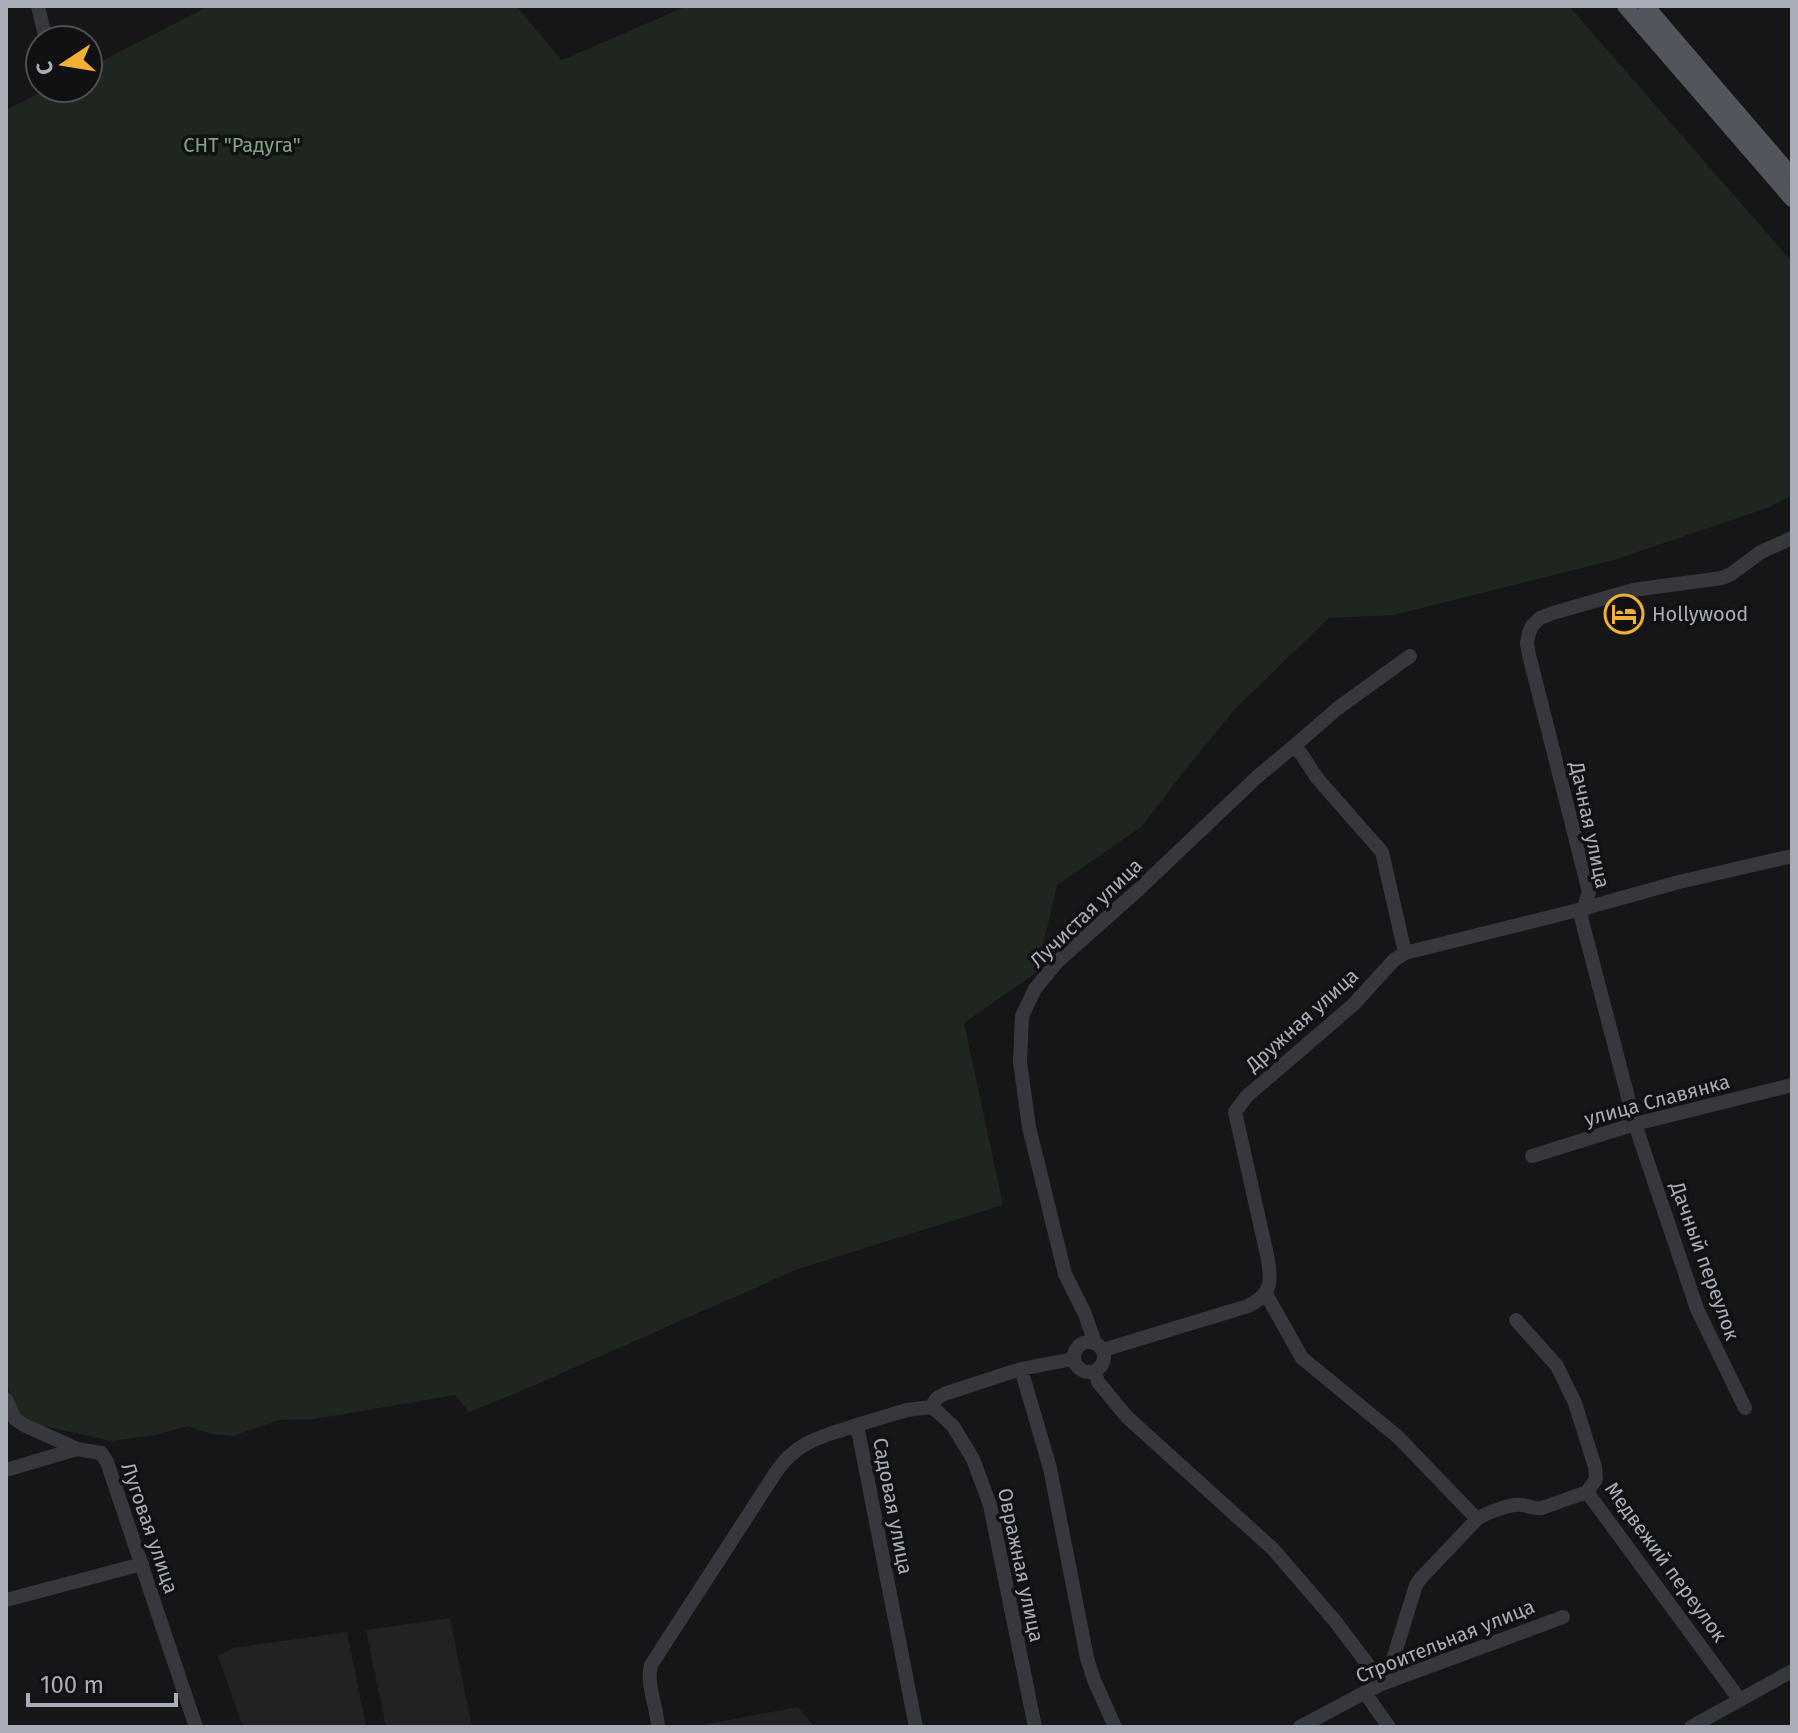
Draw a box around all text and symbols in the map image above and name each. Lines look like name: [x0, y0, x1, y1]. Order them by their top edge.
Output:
north arrow: [24, 24, 104, 104]
text: С: [30, 59, 59, 77]
park label: СНТ "Радуга": [183, 133, 301, 157]
hotel icon: Hollywood: [1603, 593, 1645, 635]
place label: Hollywood: [1652, 602, 1748, 626]
street label: Дачная улица: [1565, 758, 1615, 891]
street label: Лучистая улица: [1025, 853, 1147, 973]
street label: Дружная улица: [1240, 963, 1363, 1077]
street label: улица Славянка: [1582, 1069, 1732, 1131]
street label: Дачный переулок: [1665, 1178, 1745, 1344]
street label: Садовая улица: [868, 1436, 918, 1576]
street label: Луговая улица: [116, 1459, 184, 1597]
street label: Медвежий переулок: [1600, 1477, 1732, 1647]
street label: Овражная улица: [993, 1486, 1049, 1644]
street label: Строительная улица: [1352, 1594, 1538, 1688]
scale bar: [28, 1657, 176, 1707]
text: 100 m: [40, 1671, 104, 1699]

